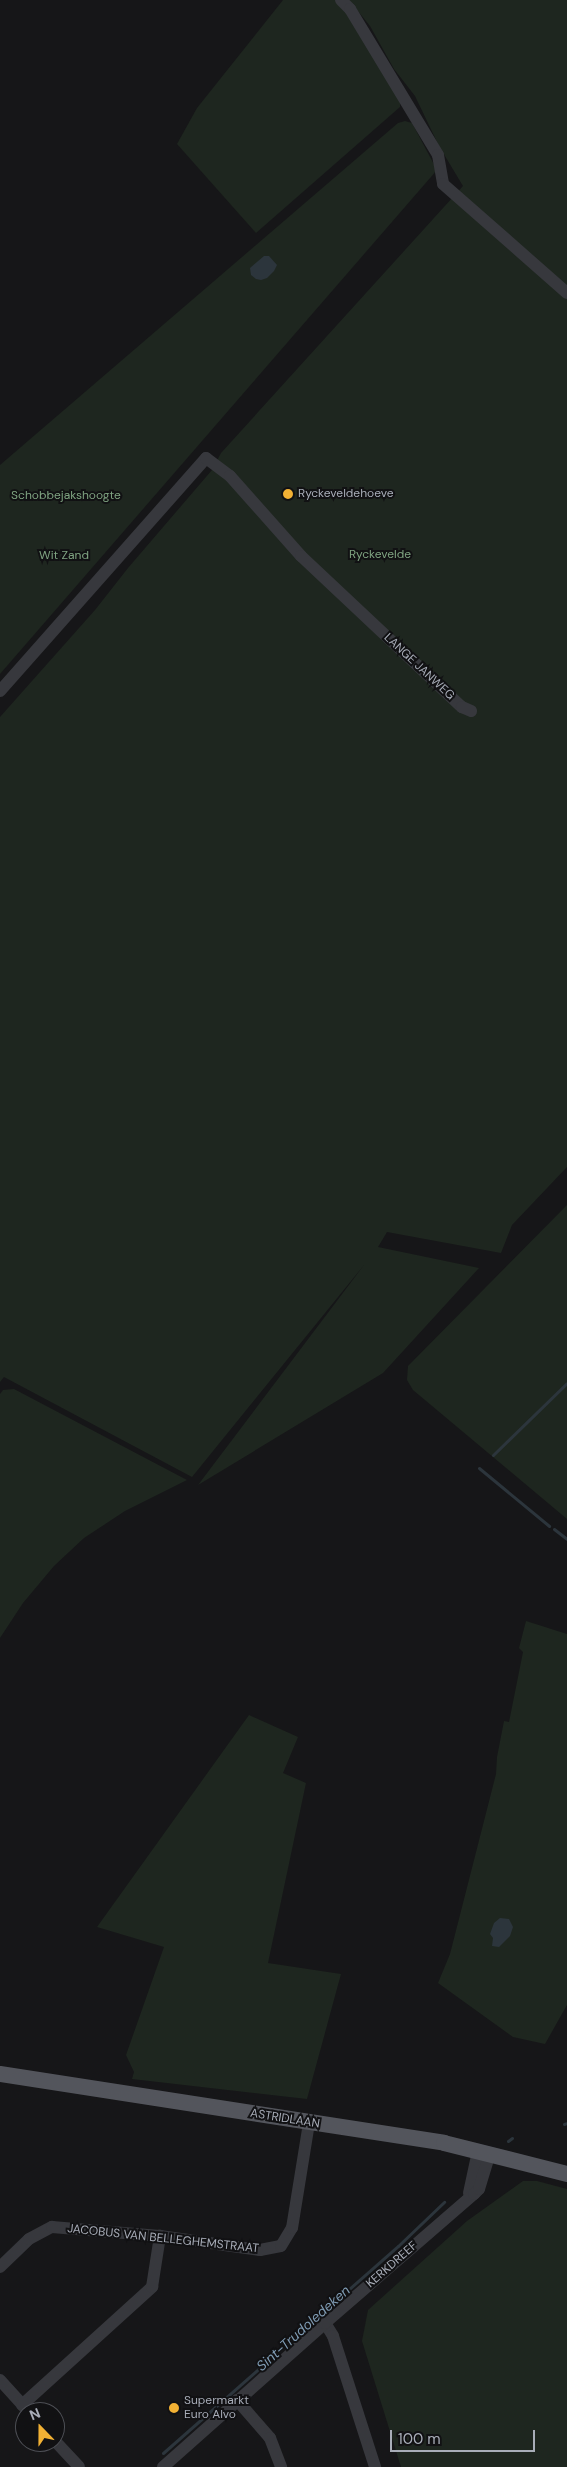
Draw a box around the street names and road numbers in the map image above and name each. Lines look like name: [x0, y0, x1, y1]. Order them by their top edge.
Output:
street label: LANGE JANWEG: [381, 631, 457, 703]
street label: ASTRIDLAAN: [249, 2106, 321, 2132]
street label: JACOBUS VAN BELLEGHEMSTRAAT: [67, 2222, 259, 2256]
street label: KERKDREEF: [363, 2239, 421, 2291]

